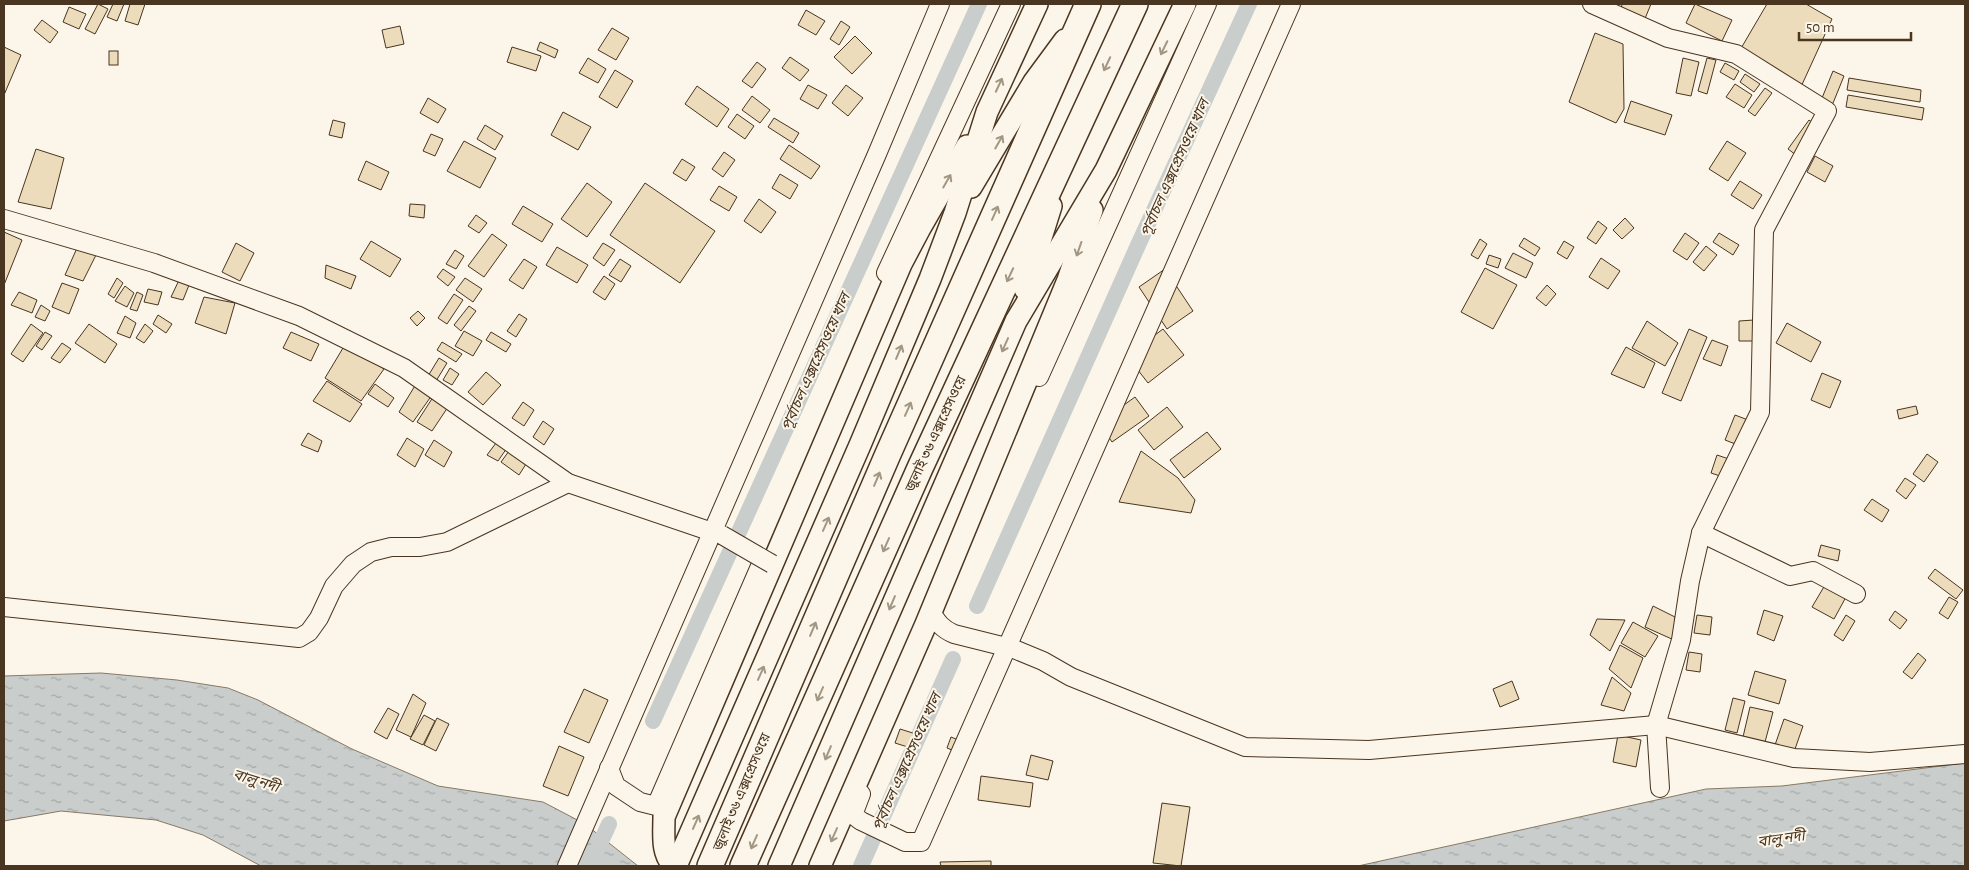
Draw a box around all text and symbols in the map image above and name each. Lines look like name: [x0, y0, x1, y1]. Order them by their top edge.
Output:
scale bar: [1799, 10, 1912, 42]
text: 50 m: [1806, 20, 1835, 35]
one-way arrow: [1159, 40, 1168, 55]
one-way arrow: [1102, 56, 1112, 71]
one-way arrow: [995, 78, 1005, 93]
water label: পূর্বাচল এক্সপ্রেসওয়ে খাল: [1136, 94, 1214, 239]
one-way arrow: [995, 135, 1005, 149]
one-way arrow: [942, 175, 952, 189]
one-way arrow: [990, 206, 1000, 221]
one-way arrow: [1074, 241, 1083, 256]
one-way arrow: [1004, 267, 1014, 282]
water label: পূর্বাচল এক্সপ্রেসওয়ে খাল: [777, 288, 855, 433]
one-way arrow: [1000, 337, 1010, 352]
one-way arrow: [895, 345, 905, 360]
street label: জুলাই ৩৬ এক্সপ্রেসওয়ে: [901, 373, 969, 495]
one-way arrow: [903, 402, 913, 417]
one-way arrow: [872, 472, 882, 487]
one-way arrow: [821, 517, 831, 532]
one-way arrow: [880, 537, 890, 552]
one-way arrow: [887, 595, 897, 610]
one-way arrow: [809, 621, 818, 636]
one-way arrow: [756, 666, 766, 681]
one-way arrow: [814, 686, 824, 701]
water label: পূর্বাচল এক্সপ্রেসওয়ে খাল: [868, 688, 946, 833]
street label: জুলাই ৩৬ এক্সপ্রেসওয়ে: [709, 730, 773, 854]
one-way arrow: [822, 745, 832, 760]
water label: বালু নদী: [231, 765, 284, 797]
one-way arrow: [691, 815, 701, 830]
water label: বালু নদী: [1756, 826, 1809, 851]
one-way arrow: [828, 827, 838, 842]
one-way arrow: [749, 834, 758, 849]

